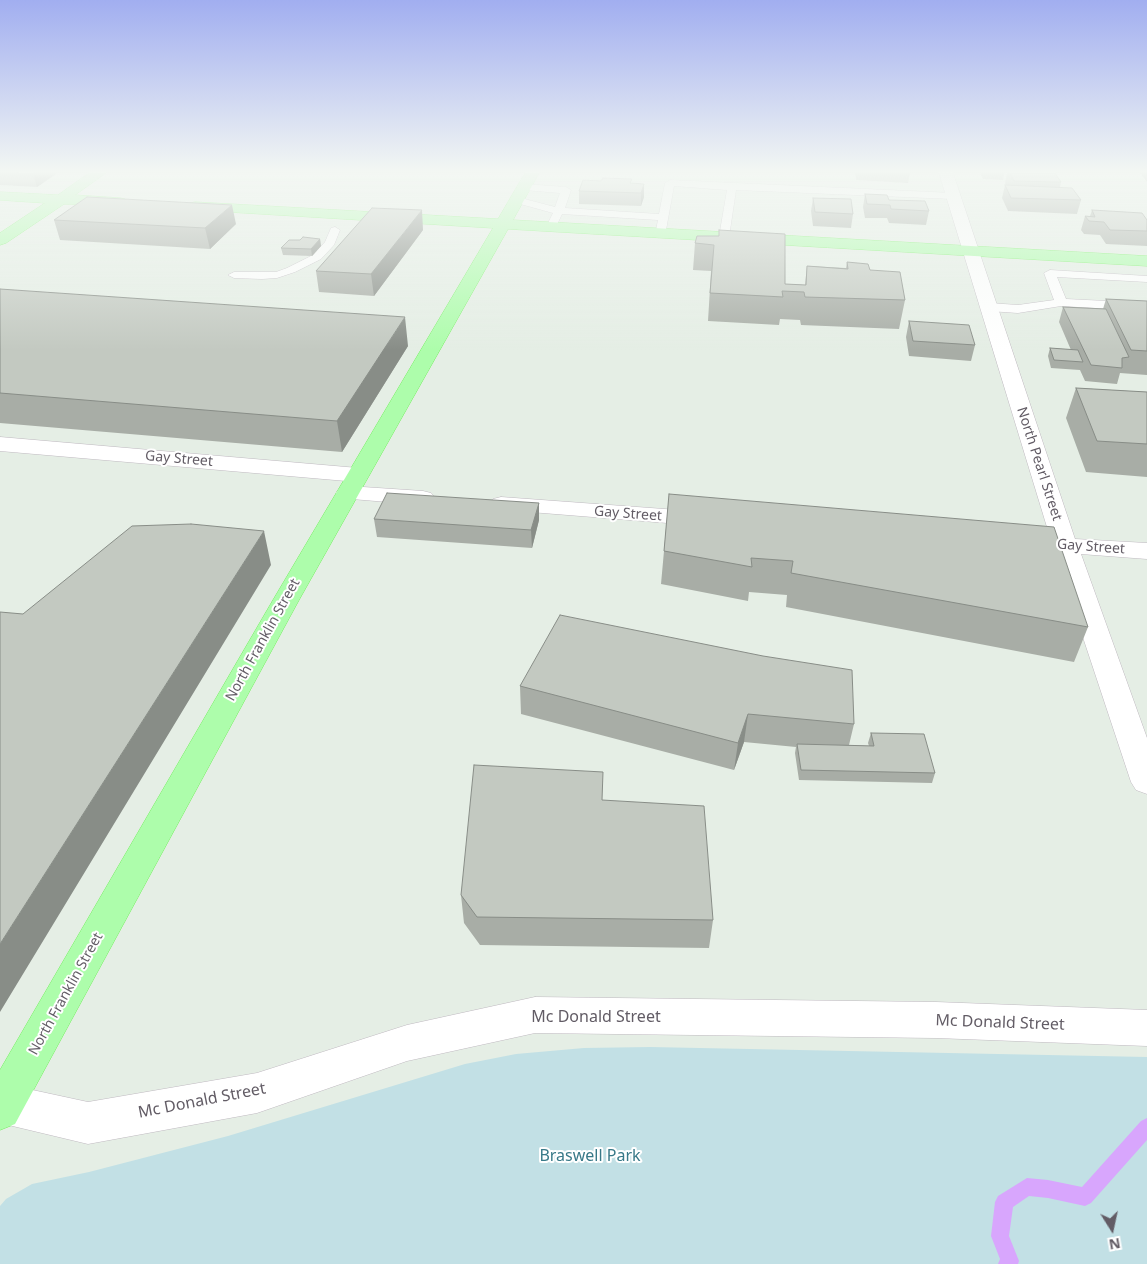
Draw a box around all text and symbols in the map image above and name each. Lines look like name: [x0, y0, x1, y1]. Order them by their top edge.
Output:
street label: North Pearl Street: [1013, 405, 1065, 523]
street label: Gay Street: [144, 448, 214, 470]
street label: Gay Street: [594, 503, 662, 525]
street label: Gay Street: [1057, 536, 1125, 558]
street label: North Franklin Street: [222, 576, 304, 704]
street label: North Franklin Street: [25, 930, 107, 1058]
street label: Mc Donald Street: [531, 1007, 661, 1027]
street label: Mc Donald Street: [935, 1011, 1065, 1035]
street label: Mc Donald Street: [137, 1079, 267, 1123]
park label: Braswell Park: [539, 1146, 641, 1166]
north arrow: [1087, 1204, 1137, 1254]
text: N: [1107, 1234, 1122, 1255]

